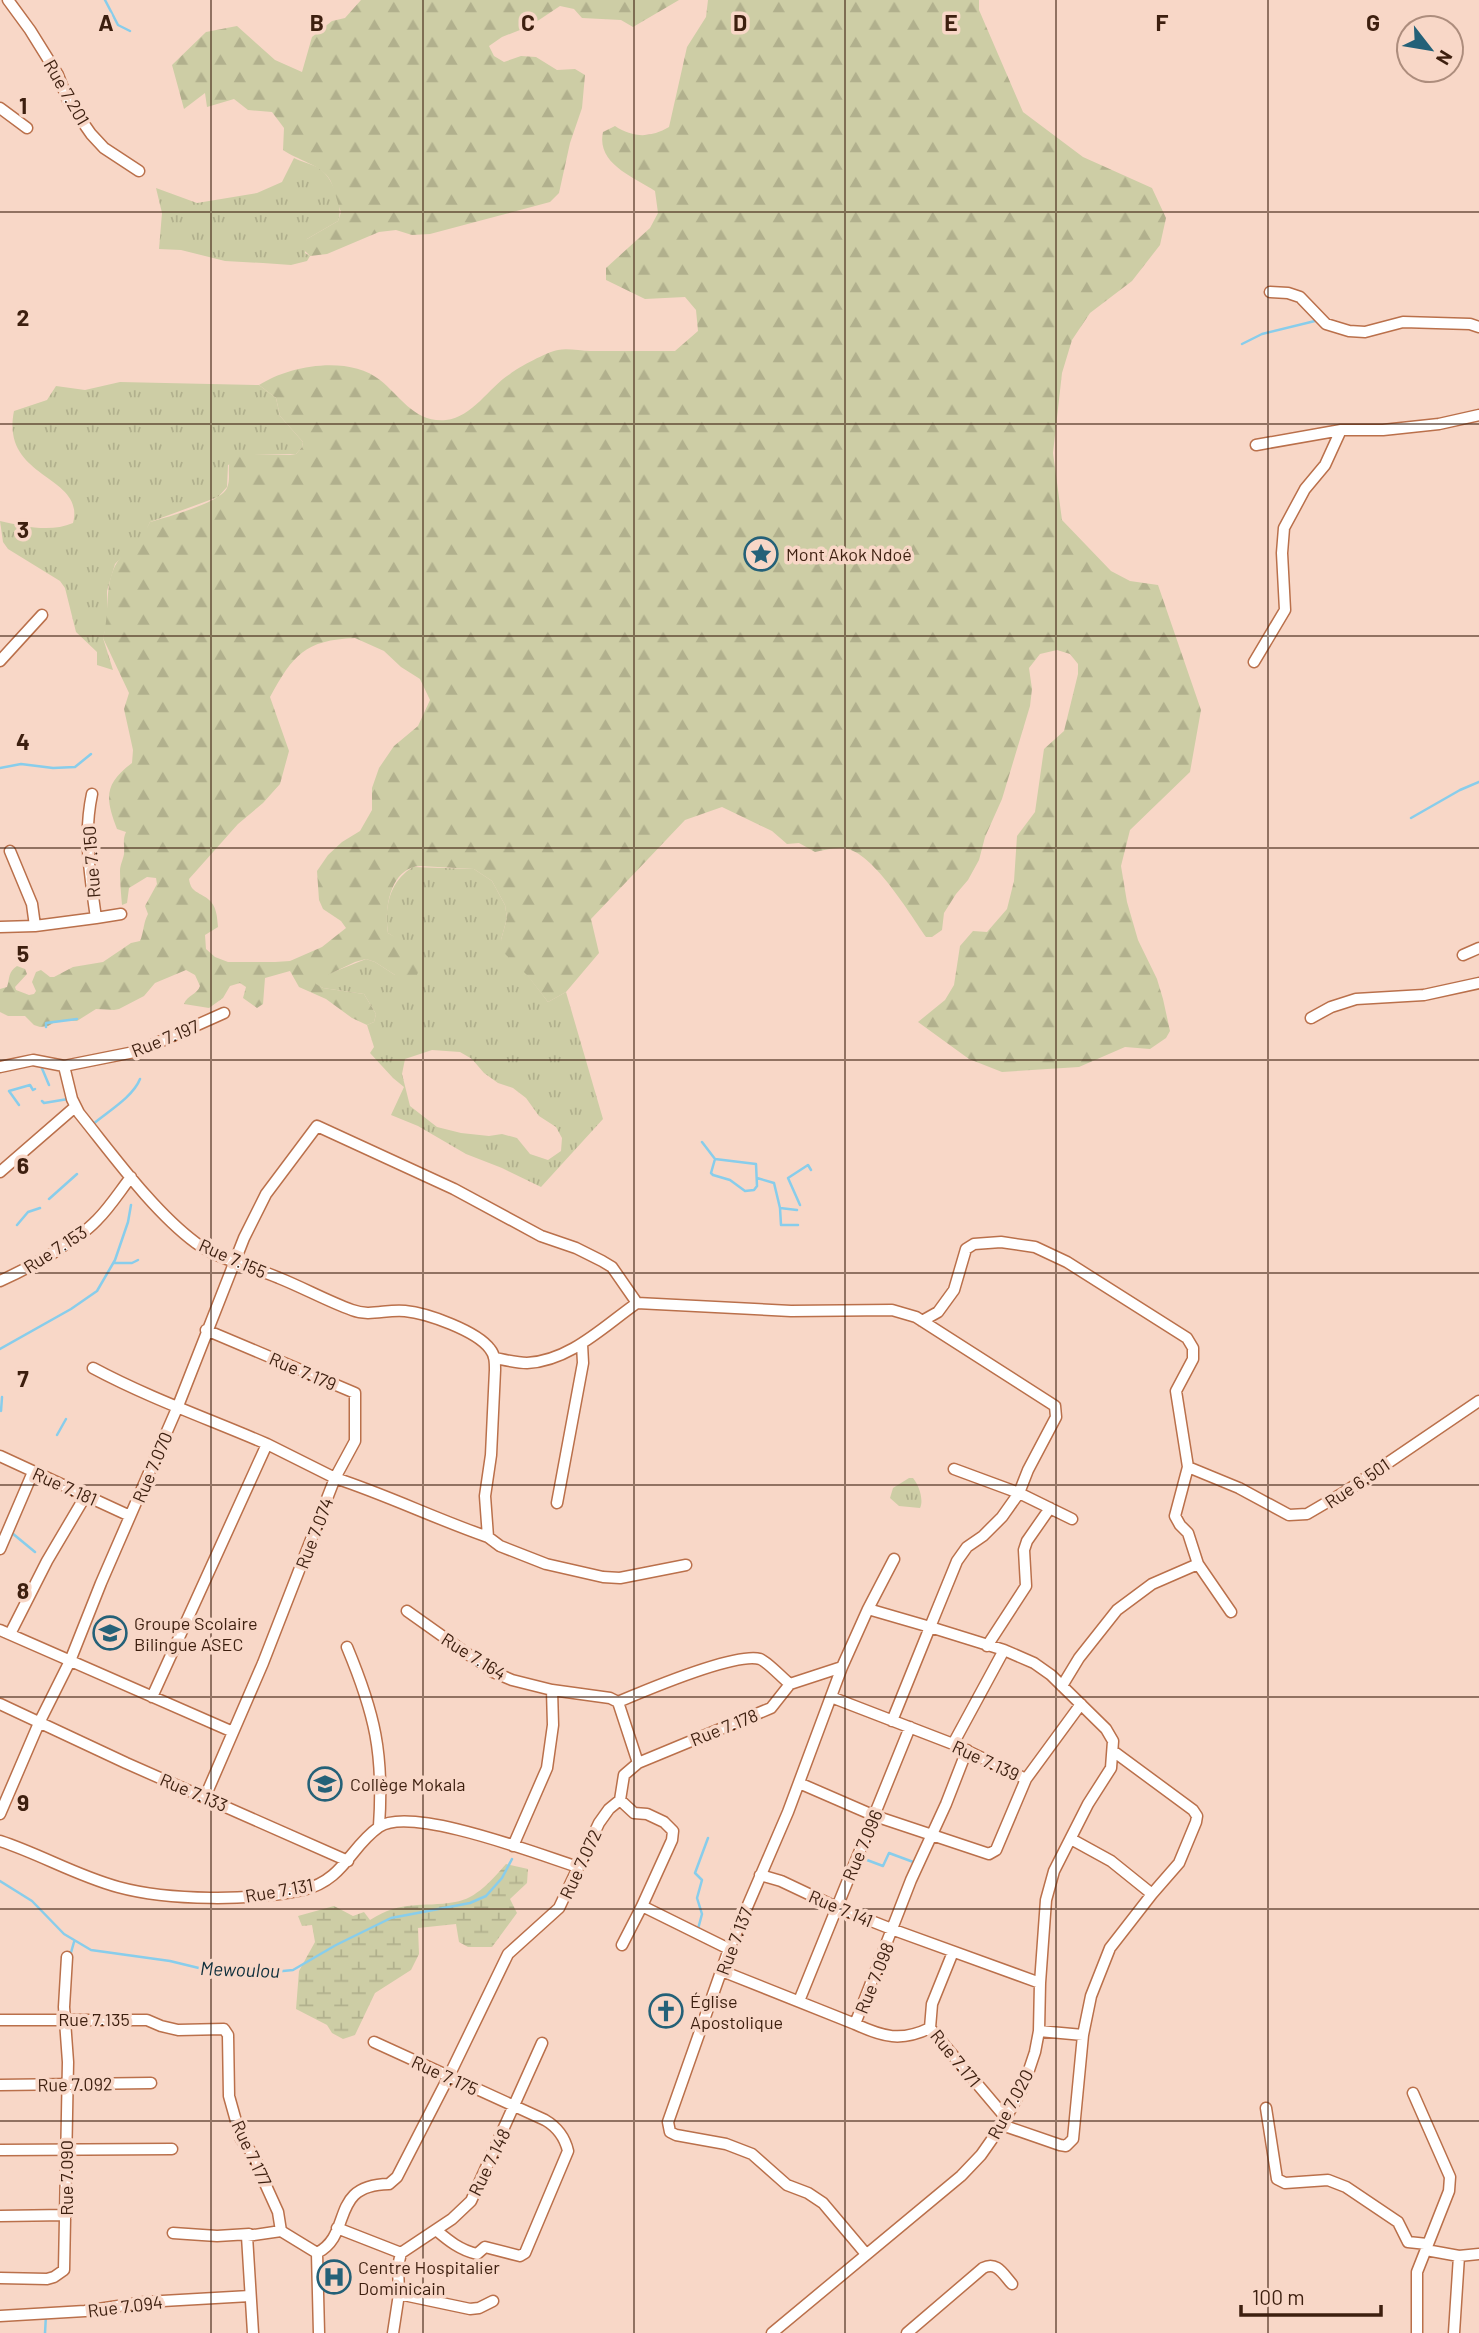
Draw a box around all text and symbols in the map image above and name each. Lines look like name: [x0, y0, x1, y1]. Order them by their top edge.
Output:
text: A: [98, 8, 114, 36]
text: B: [310, 8, 324, 36]
text: C: [521, 8, 535, 36]
text: D: [733, 8, 747, 36]
text: E: [944, 8, 958, 36]
text: F: [1156, 8, 1169, 36]
text: G: [1366, 8, 1380, 36]
north arrow: [1395, 14, 1465, 84]
text: N: [1432, 47, 1458, 69]
street label: Rue 7.201: [39, 55, 95, 129]
text: 1: [19, 91, 27, 119]
text: 2: [17, 303, 29, 331]
text: 3: [17, 515, 29, 543]
place icon: Mont Akok Ndoé: [742, 535, 780, 573]
place label: Mont Akok Ndoé: [786, 543, 912, 565]
text: 4: [16, 727, 30, 755]
street label: Rue 7.150: [78, 825, 104, 899]
text: 5: [17, 939, 29, 967]
street label: Rue 7.197: [128, 1014, 202, 1061]
text: 6: [17, 1151, 29, 1179]
street label: Rue 7.153: [19, 1220, 91, 1278]
street label: Rue 7.155: [196, 1233, 270, 1283]
street label: Rue 7.179: [266, 1347, 340, 1395]
text: 7: [17, 1364, 29, 1392]
street label: Rue 7.070: [127, 1428, 177, 1506]
street label: Rue 6.501: [1320, 1453, 1394, 1513]
street label: Rue 7.181: [29, 1462, 101, 1510]
street label: Rue 7.074: [290, 1494, 338, 1572]
text: 8: [17, 1576, 29, 1604]
place label: Groupe Scolaire Bilingue ASEC: [134, 1612, 258, 1655]
school or university icon: Groupe Scolaire Bilingue ASEC: [91, 1614, 129, 1652]
street label: Rue 7.164: [438, 1628, 510, 1684]
street label: Rue 7.178: [687, 1704, 761, 1750]
street label: Rue 7.139: [949, 1735, 1023, 1785]
school or university icon: Collège Mokala: [306, 1765, 344, 1803]
street label: Rue 7.133: [157, 1768, 231, 1816]
place label: Collège Mokala: [350, 1773, 466, 1795]
text: 9: [17, 1788, 29, 1816]
street label: Rue 7.096: [837, 1806, 887, 1884]
street label: Rue 7.072: [554, 1826, 606, 1902]
street label: Rue 7.131: [243, 1873, 315, 1907]
street label: Rue 7.141: [806, 1885, 876, 1931]
street label: Rue 7.137: [711, 1904, 757, 1978]
street label: Rue 7.098: [850, 1939, 898, 2017]
water label: Mewoulou: [200, 1956, 280, 1982]
place label: Église Apostolique: [690, 1990, 783, 2033]
church icon: Église Apostolique: [647, 1992, 685, 2030]
street label: Rue 7.135: [58, 2008, 130, 2030]
street label: Rue 7.171: [926, 2025, 986, 2091]
street label: Rue 7.175: [408, 2050, 482, 2100]
street label: Rue 7.020: [982, 2065, 1038, 2143]
street label: Rue 7.092: [37, 2072, 113, 2096]
street label: Rue 7.177: [227, 2117, 277, 2190]
street label: Rue 7.148: [463, 2125, 515, 2199]
street label: Rue 7.090: [55, 2140, 77, 2216]
place label: Centre Hospitalier Dominicain: [358, 2256, 500, 2299]
hospital icon: Centre Hospitalier Dominicain: [315, 2258, 353, 2296]
scale bar: [1241, 2274, 1381, 2318]
text: 100 m: [1252, 2284, 1305, 2309]
street label: Rue 7.094: [86, 2290, 164, 2322]

